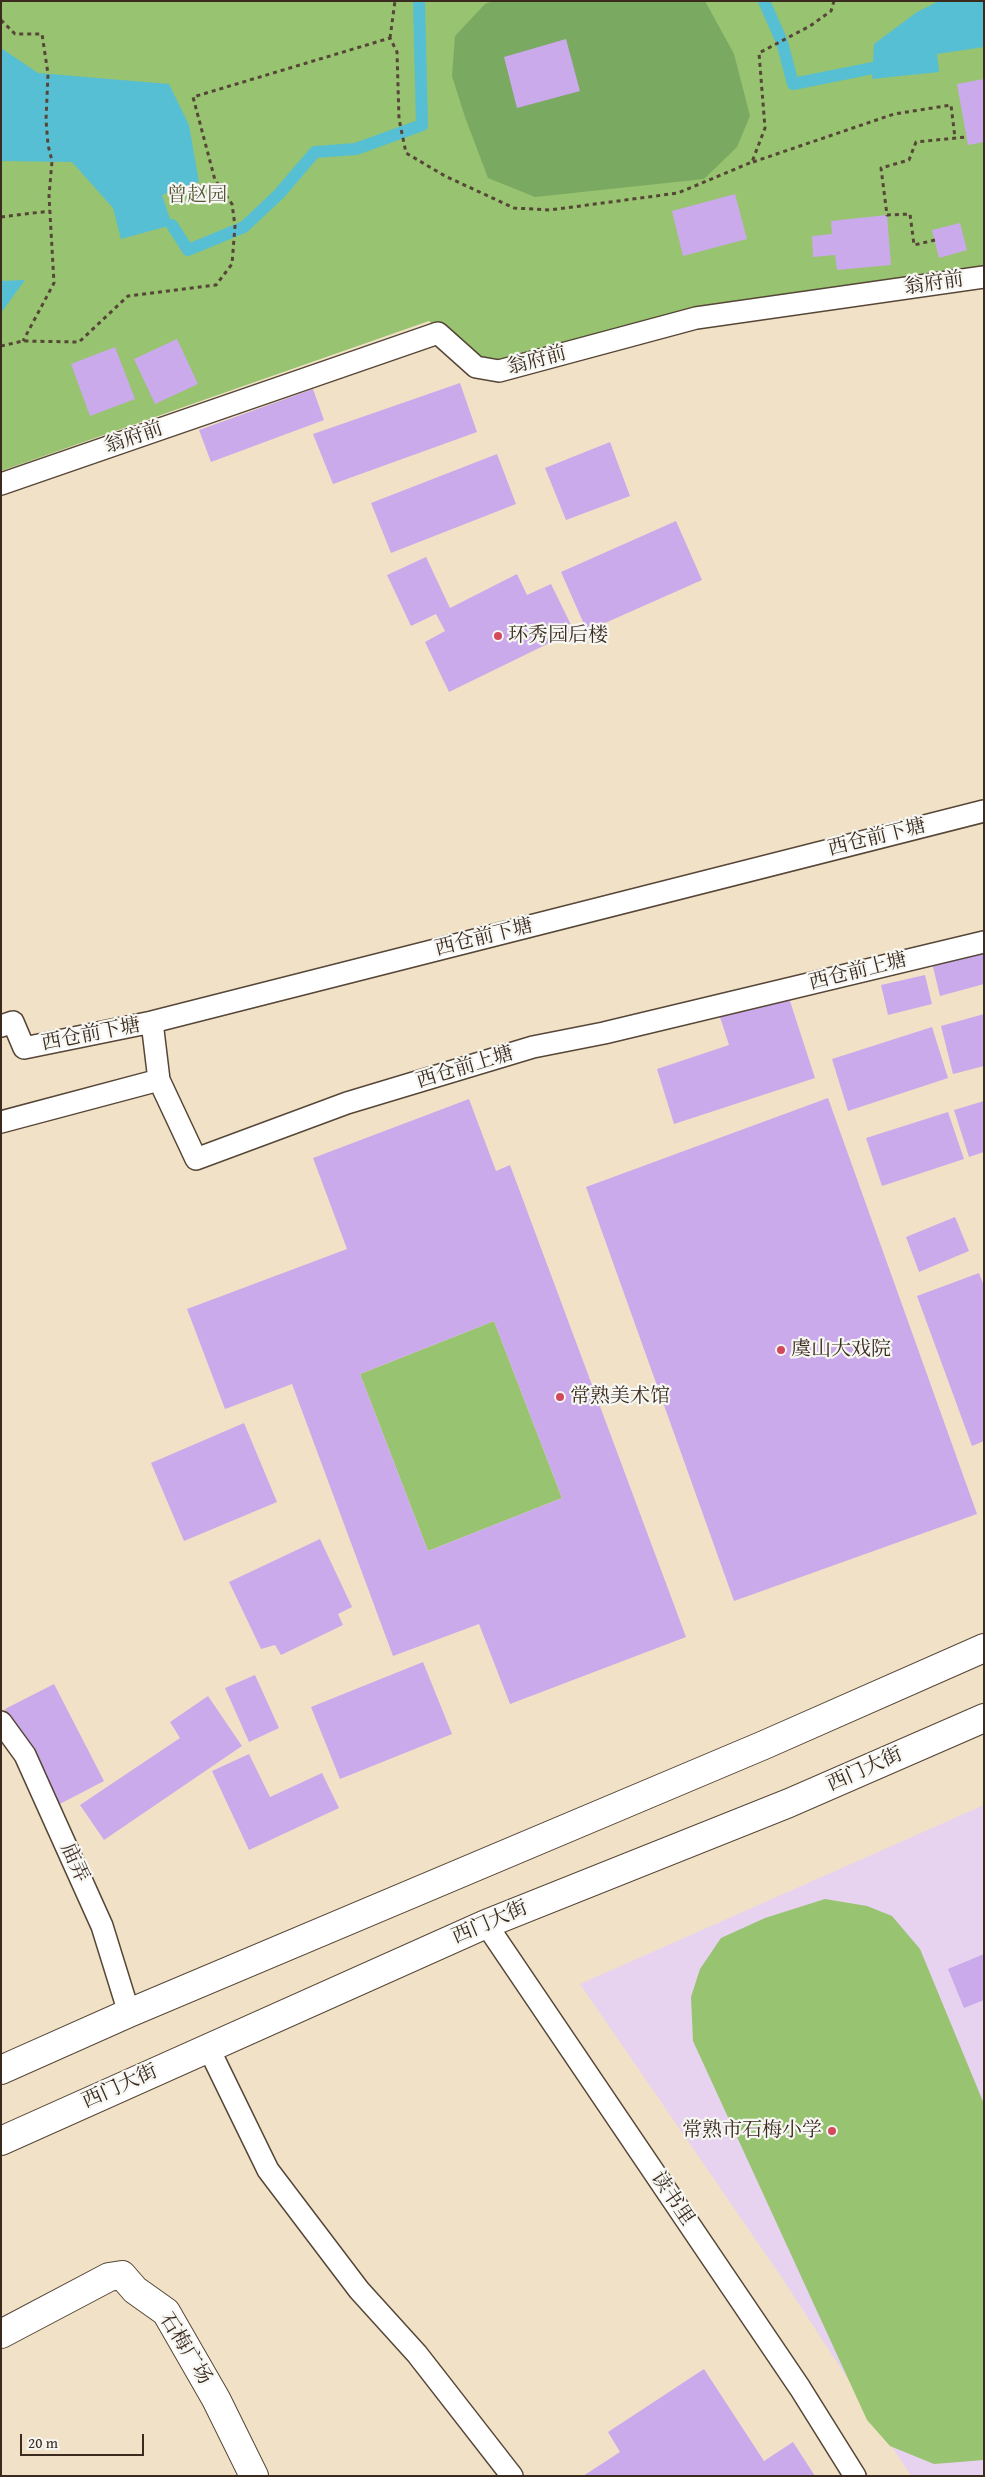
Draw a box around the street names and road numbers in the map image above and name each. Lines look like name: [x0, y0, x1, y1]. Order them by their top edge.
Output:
street label: 翁府前: [903, 268, 965, 300]
street label: 翁府前: [505, 342, 569, 380]
street label: 翁府前: [102, 417, 166, 459]
street label: 西仓前下塘: [826, 814, 928, 862]
street label: 西仓前下塘: [433, 914, 535, 962]
street label: 西仓前上塘: [807, 948, 909, 996]
street label: 西仓前下塘: [40, 1014, 142, 1056]
street label: 西仓前上塘: [414, 1042, 516, 1094]
street label: 西门大街: [824, 1743, 906, 1797]
street label: 庙弄: [55, 1840, 93, 1886]
street label: 西门大街: [448, 1896, 532, 1950]
street label: 西门大街: [79, 2060, 161, 2114]
street label: 读书里: [645, 2167, 699, 2231]
street label: 石梅广场: [154, 2309, 216, 2389]

